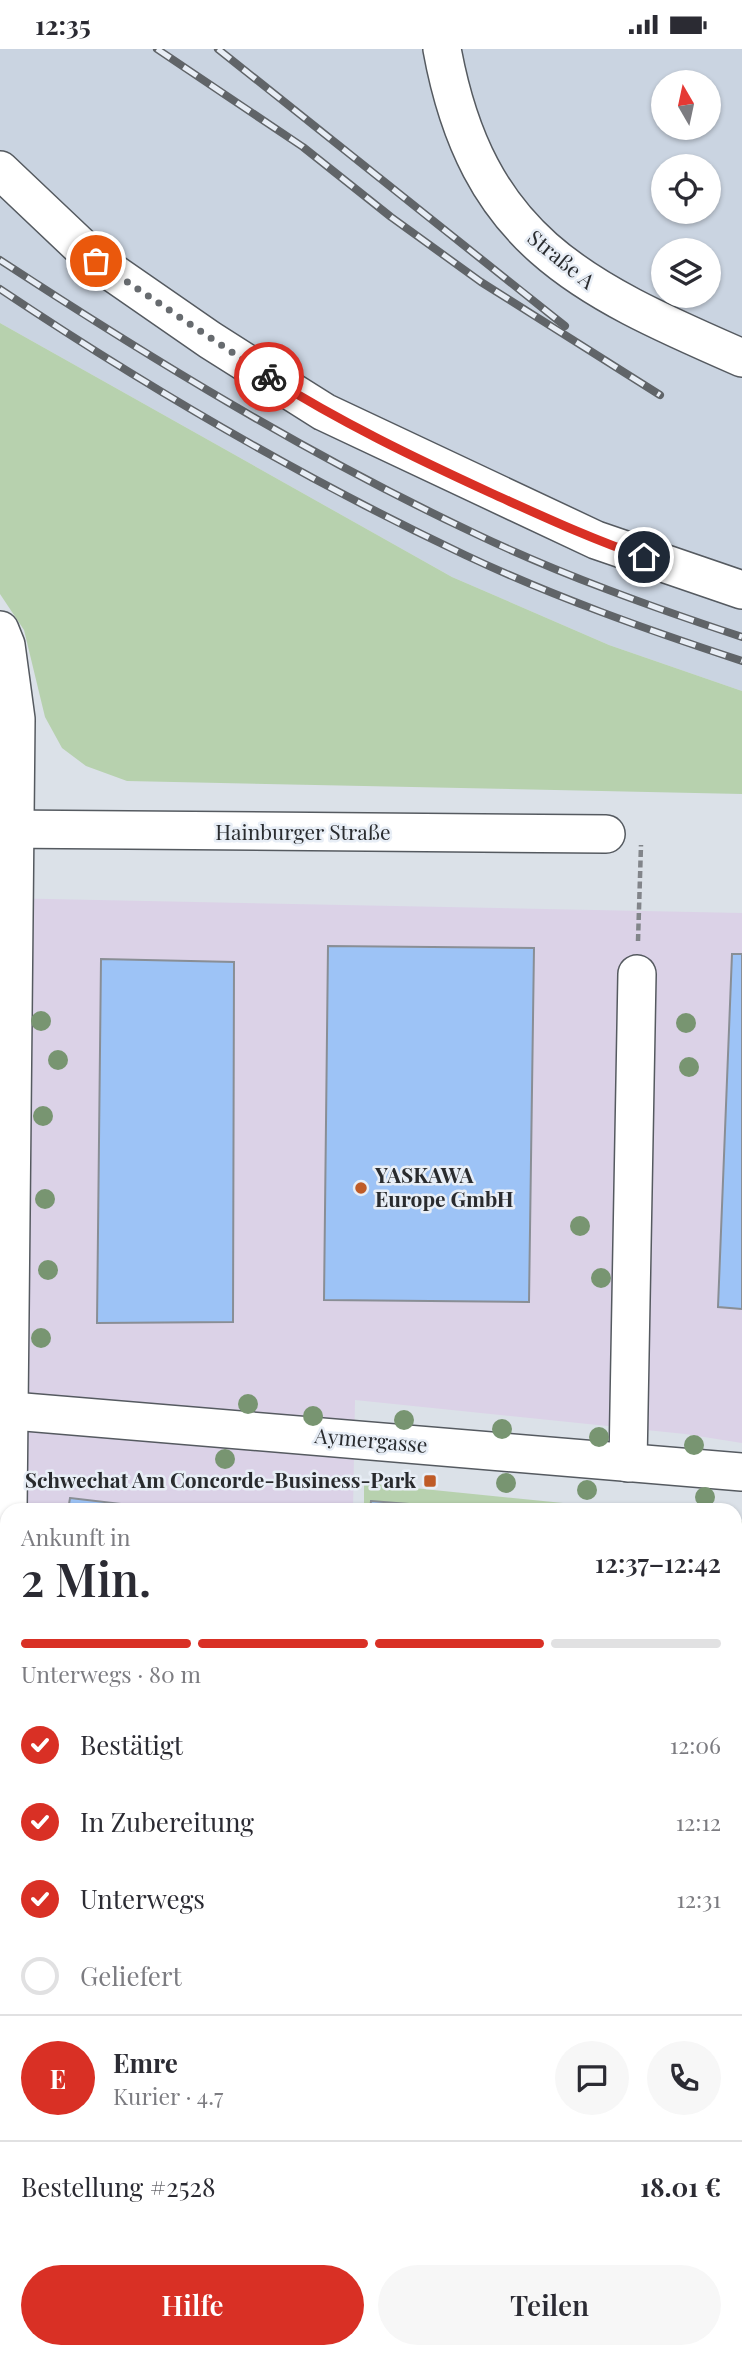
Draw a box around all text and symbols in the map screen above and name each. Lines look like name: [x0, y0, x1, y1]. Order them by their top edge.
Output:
text: 12:35: [35, 7, 91, 42]
north arrow: [651, 70, 721, 140]
map controls: [651, 70, 721, 308]
button: locate: [651, 154, 721, 224]
street label: Straße A: [523, 223, 602, 295]
pin: [66, 231, 126, 291]
button: layers: [651, 238, 721, 308]
icon: bag: [77, 242, 115, 280]
courier: [234, 342, 304, 412]
icon: bike: [250, 358, 288, 396]
pin: [614, 527, 674, 587]
icon: home: [625, 538, 663, 576]
street label: Hainburger Straße: [215, 817, 391, 845]
place label: YASKAWA Europe GmbH: [374, 1160, 514, 1212]
marker: YASKAWA Europe GmbH: [353, 1180, 369, 1196]
street label: Aymergasse: [313, 1420, 429, 1458]
place label: Schwechat Am Concorde-Business-Park: [25, 1465, 417, 1493]
marker: Schwechat Am Concorde-Business-Park: [422, 1473, 438, 1489]
text: Ankunft in: [21, 1521, 131, 1552]
text: 12:37–12:42: [595, 1545, 721, 1580]
text: 2 Min.: [21, 1547, 151, 1609]
text: Unterwegs · 80 m: [21, 1658, 201, 1689]
icon: check: [21, 1726, 59, 1764]
text: Bestätigt: [80, 1727, 183, 1762]
text: 12:06: [670, 1729, 721, 1760]
icon: check: [21, 1803, 59, 1841]
text: In Zubereitung: [80, 1804, 254, 1839]
text: 12:12: [676, 1806, 721, 1837]
icon: check: [21, 1880, 59, 1918]
text: Unterwegs: [80, 1881, 205, 1916]
text: 12:31: [676, 1883, 721, 1914]
text: Geliefert: [80, 1958, 182, 1993]
button: chat: [555, 2041, 629, 2115]
button: phone: [647, 2041, 721, 2115]
text: Emre: [113, 2045, 178, 2080]
text: E: [50, 2061, 66, 2096]
text: Kurier · 4.7: [113, 2080, 223, 2111]
text: Bestellung #2528: [21, 2169, 216, 2204]
text: 18.01 €: [640, 2169, 721, 2204]
button: Hilfe: [21, 2265, 364, 2345]
button: Teilen: [378, 2265, 721, 2345]

